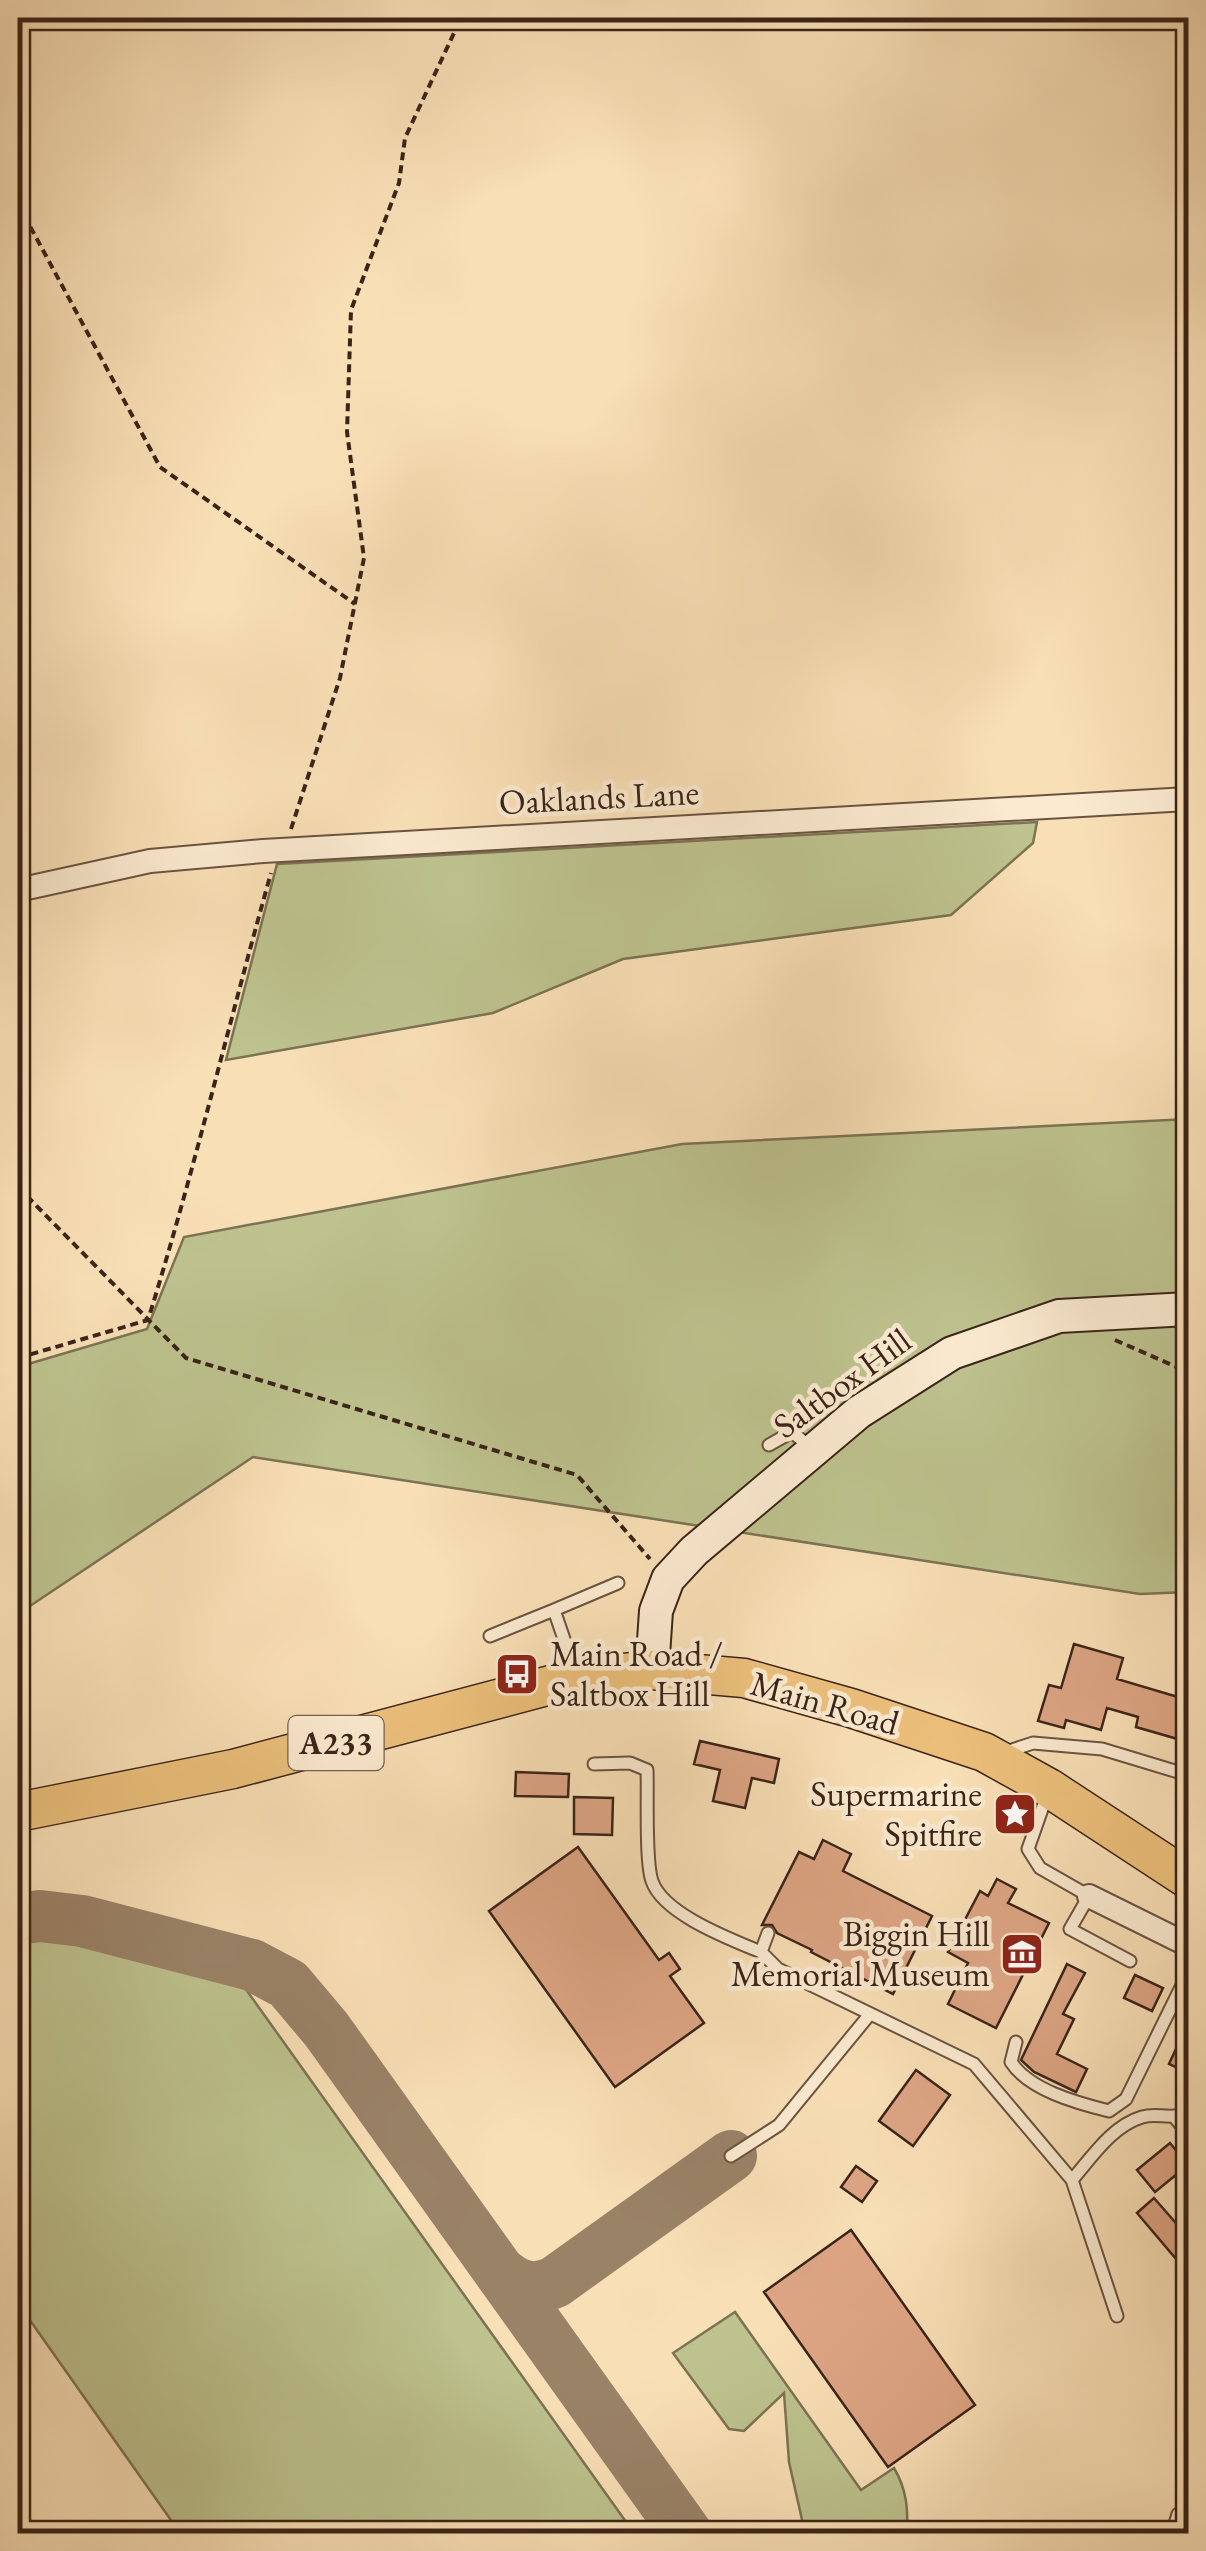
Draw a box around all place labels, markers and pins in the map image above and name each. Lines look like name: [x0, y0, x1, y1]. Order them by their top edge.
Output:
place label: Main Road / Saltbox Hill: [550, 1631, 723, 1716]
bus stop icon: Main Road / Saltbox Hill: [494, 1651, 540, 1697]
place label: Supermarine Spitfire: [810, 1771, 982, 1856]
place icon: Supermarine Spitfire: [992, 1791, 1038, 1837]
place label: Biggin Hill Memorial Museum: [731, 1911, 990, 1996]
museum icon: Biggin Hill Memorial Museum: [999, 1931, 1045, 1977]

